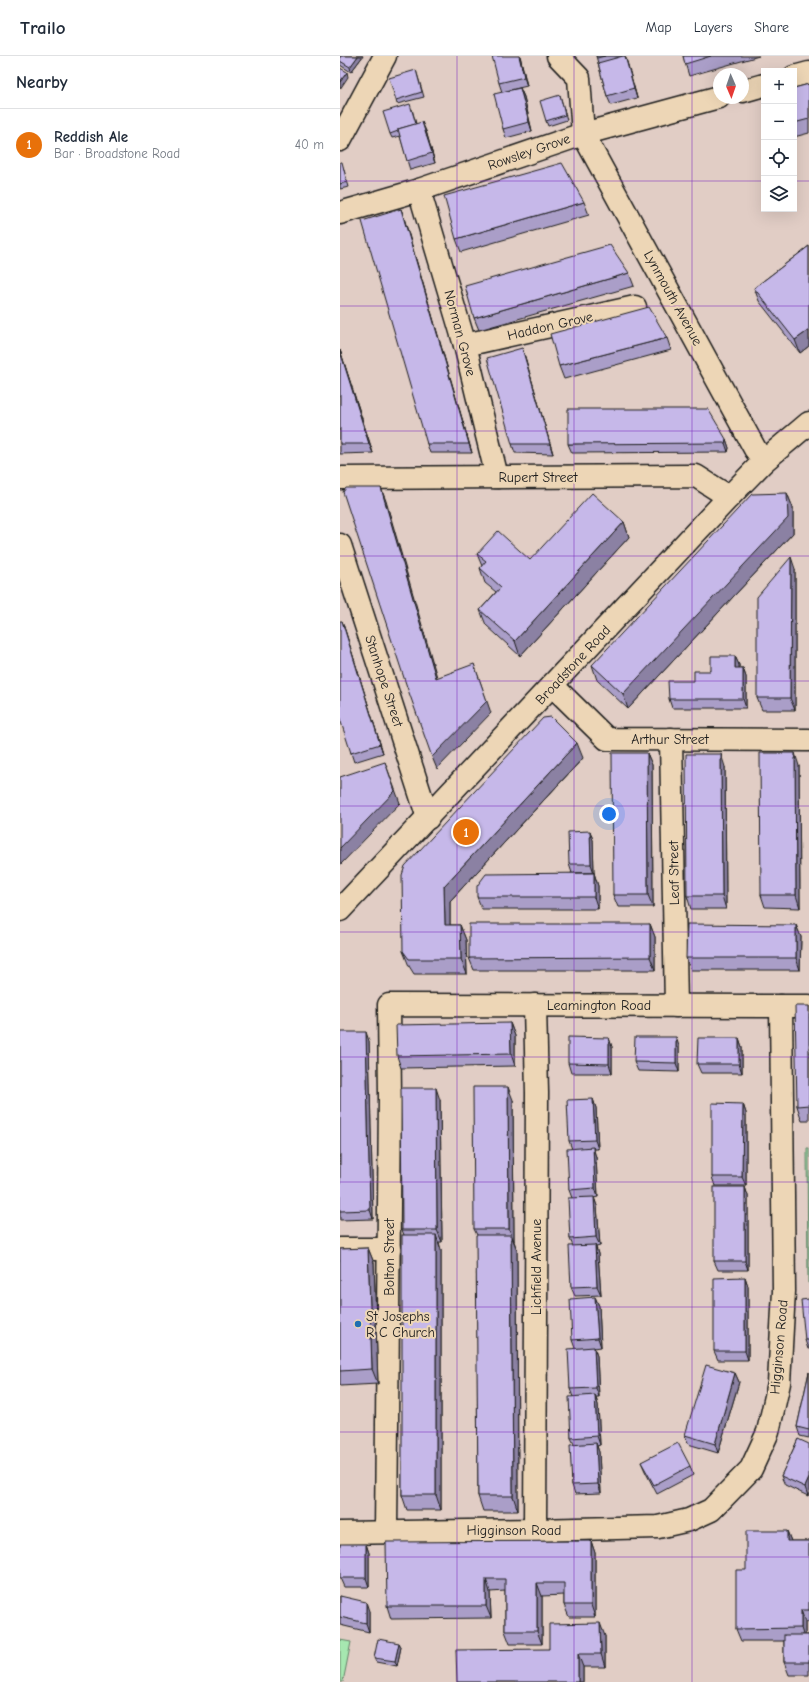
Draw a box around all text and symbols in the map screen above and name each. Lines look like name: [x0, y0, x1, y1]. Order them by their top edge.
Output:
text: Trailo: [20, 17, 66, 39]
text: Map: [645, 19, 672, 36]
text: Layers: [694, 19, 732, 36]
text: Share: [754, 19, 789, 36]
north arrow: [713, 68, 749, 104]
map controls: [761, 68, 797, 212]
button: +: [761, 68, 797, 104]
text: Nearby: [16, 73, 67, 92]
button: −: [761, 104, 797, 140]
text: Reddish Ale: [54, 128, 128, 146]
street label: Rowsley Grove: [486, 130, 572, 174]
text: 1: [26, 137, 32, 152]
text: 40 m: [295, 137, 324, 152]
button: locate: [761, 140, 797, 176]
text: Bar · Broadstone Road: [54, 146, 180, 161]
button: layers: [761, 176, 797, 212]
street label: Lynmouth Avenue: [640, 248, 706, 348]
street label: Norman Grove: [440, 288, 480, 378]
street label: Haddon Grove: [506, 308, 594, 344]
street label: Rupert Street: [498, 469, 579, 486]
street label: Broadstone Road: [532, 622, 614, 708]
street label: Stanhope Street: [361, 633, 407, 730]
street label: Arthur Street: [631, 731, 710, 748]
your location: [599, 804, 619, 824]
pin: 1: [453, 817, 479, 847]
street label: Leaf Street: [665, 840, 683, 905]
street label: Leamington Road: [547, 997, 651, 1014]
street label: Bolton Street: [381, 1217, 398, 1296]
street label: Lichfield Avenue: [528, 1219, 545, 1315]
street label: Higginson Road: [766, 1299, 792, 1395]
place label: St Josephs R C Church: [366, 1308, 435, 1341]
marker: St Josephs R C Church: [353, 1319, 363, 1329]
street label: Higginson Road: [467, 1522, 561, 1539]

